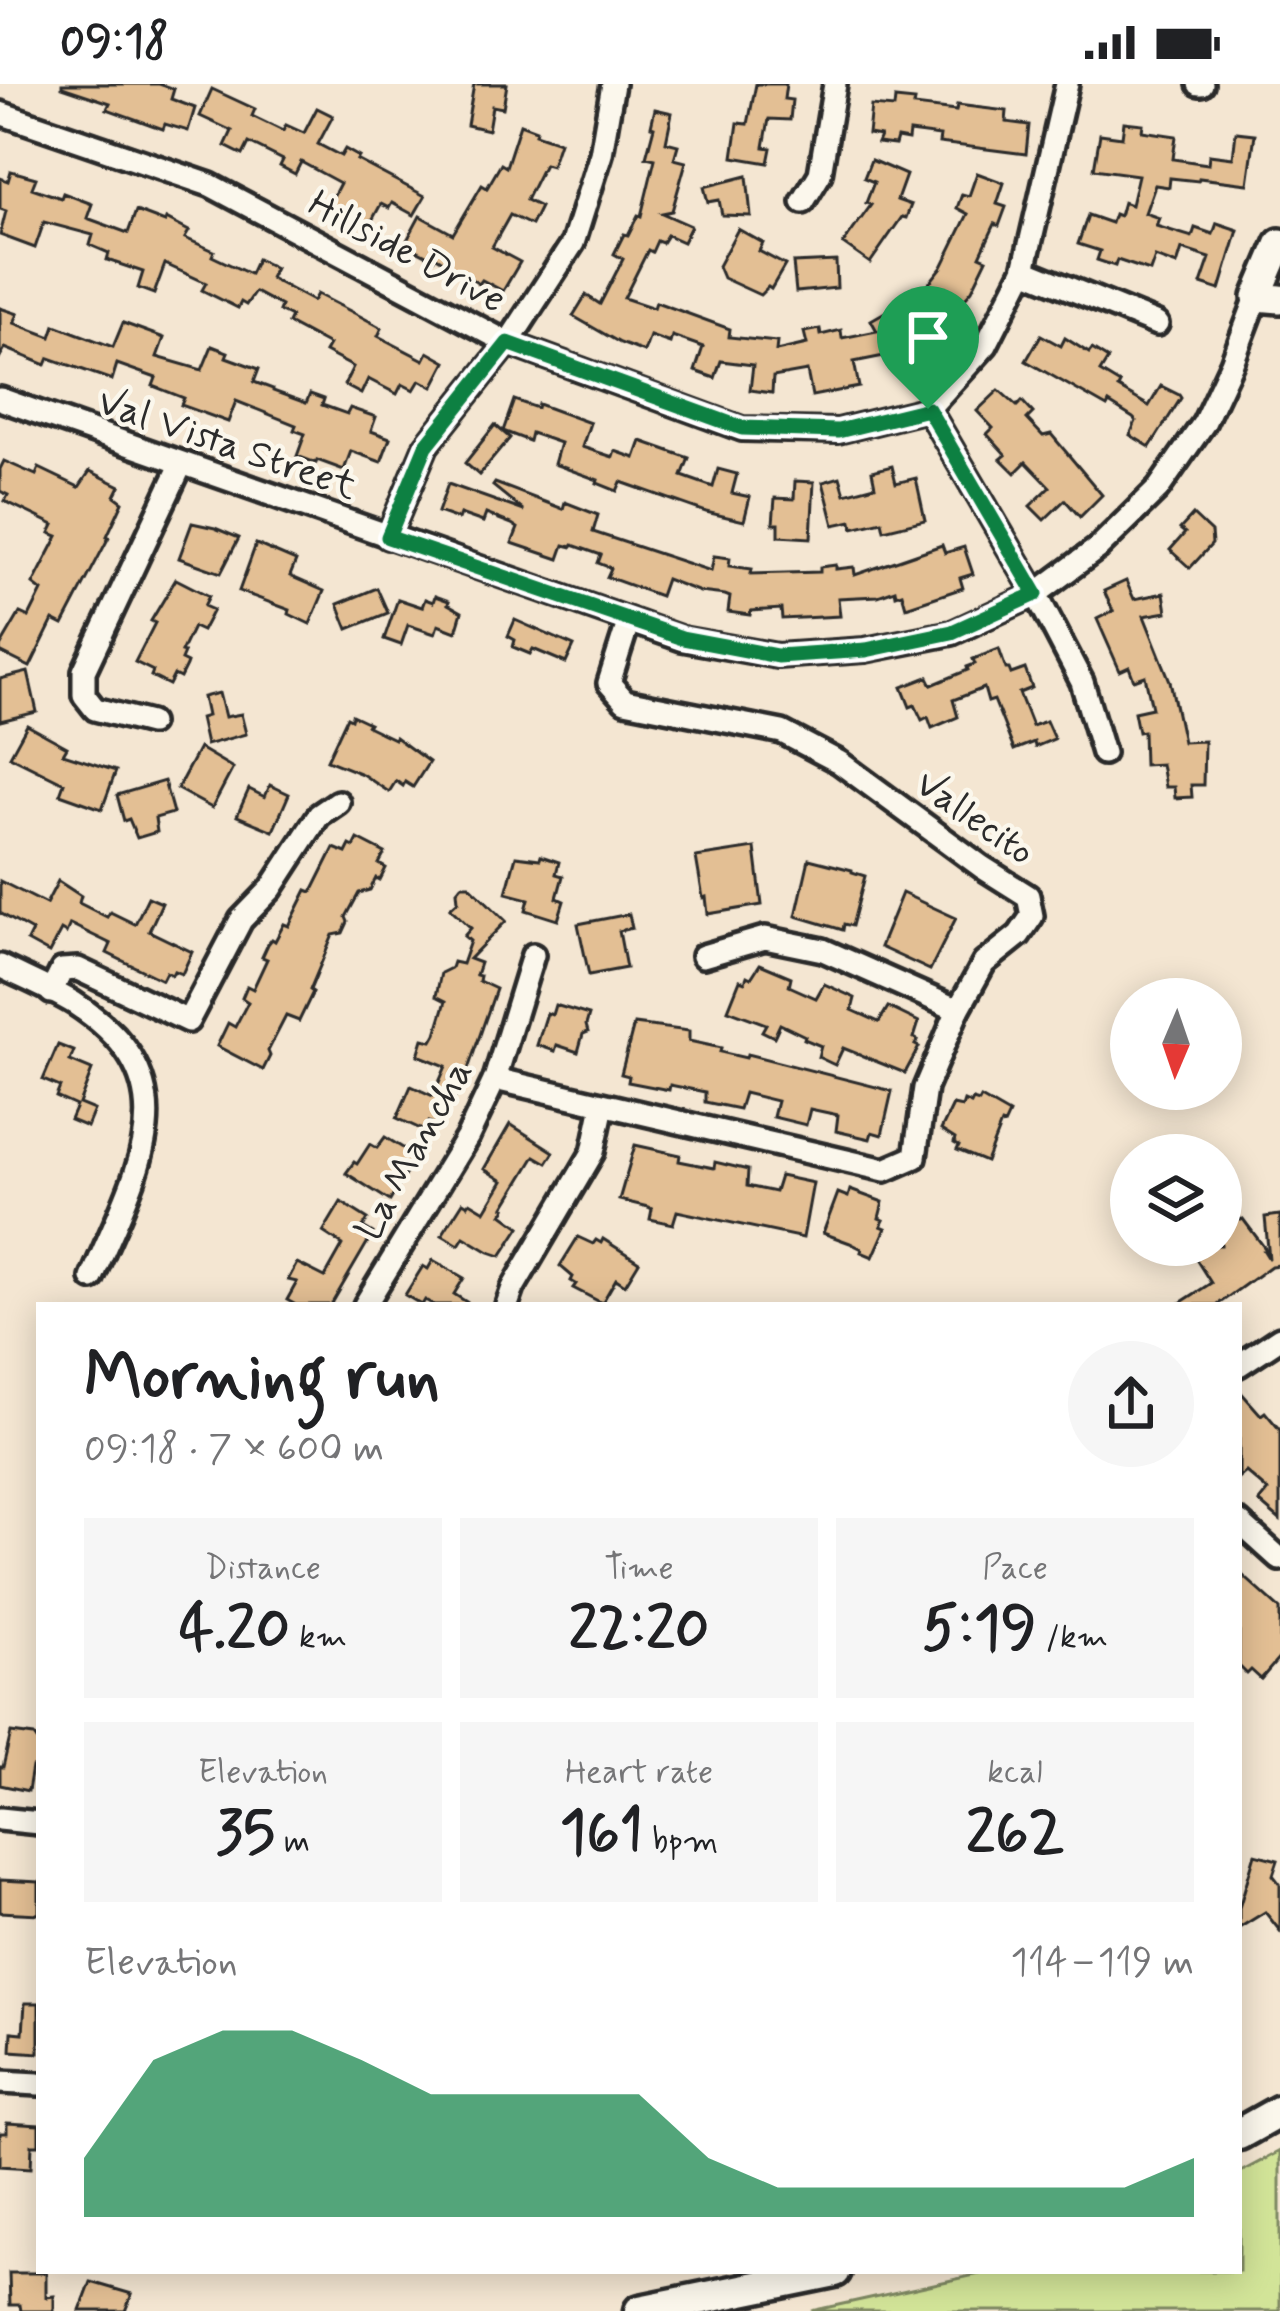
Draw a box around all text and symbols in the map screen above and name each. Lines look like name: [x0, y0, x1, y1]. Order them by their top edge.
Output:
text: 09:18: [60, 13, 169, 72]
street label: Hillside Drive: [299, 180, 514, 326]
pin: [877, 286, 979, 409]
icon: arrive: [895, 304, 961, 370]
street label: Val Vista Street: [91, 377, 363, 513]
street label: Vallecito: [904, 759, 1044, 878]
north arrow: [1110, 978, 1242, 1110]
map controls: [1110, 978, 1242, 1266]
street label: La Mancha: [345, 1051, 486, 1250]
button: layers: [1110, 1134, 1242, 1266]
text: Morning run: [84, 1336, 440, 1422]
button: share: [1068, 1341, 1194, 1467]
text: 09:18 · 7 × 600 m: [84, 1424, 384, 1475]
text: Distance: [205, 1547, 321, 1591]
text: Time: [604, 1547, 674, 1591]
text: Pace: [982, 1547, 1048, 1591]
text: 4.20: [179, 1591, 290, 1670]
text: 22:20: [569, 1591, 709, 1670]
text: 5:19: [922, 1591, 1037, 1670]
text: km: [290, 1616, 347, 1660]
text: /km: [1037, 1616, 1108, 1660]
text: Elevation: [198, 1751, 328, 1795]
text: Heart rate: [565, 1751, 713, 1795]
text: kcal: [987, 1751, 1043, 1795]
text: 35: [216, 1795, 275, 1874]
text: 161: [560, 1795, 643, 1874]
text: 262: [966, 1795, 1064, 1874]
text: m: [275, 1820, 310, 1864]
text: bpm: [643, 1820, 718, 1864]
text: Elevation: [84, 1938, 238, 1989]
text: 114–119 m: [1011, 1938, 1194, 1989]

